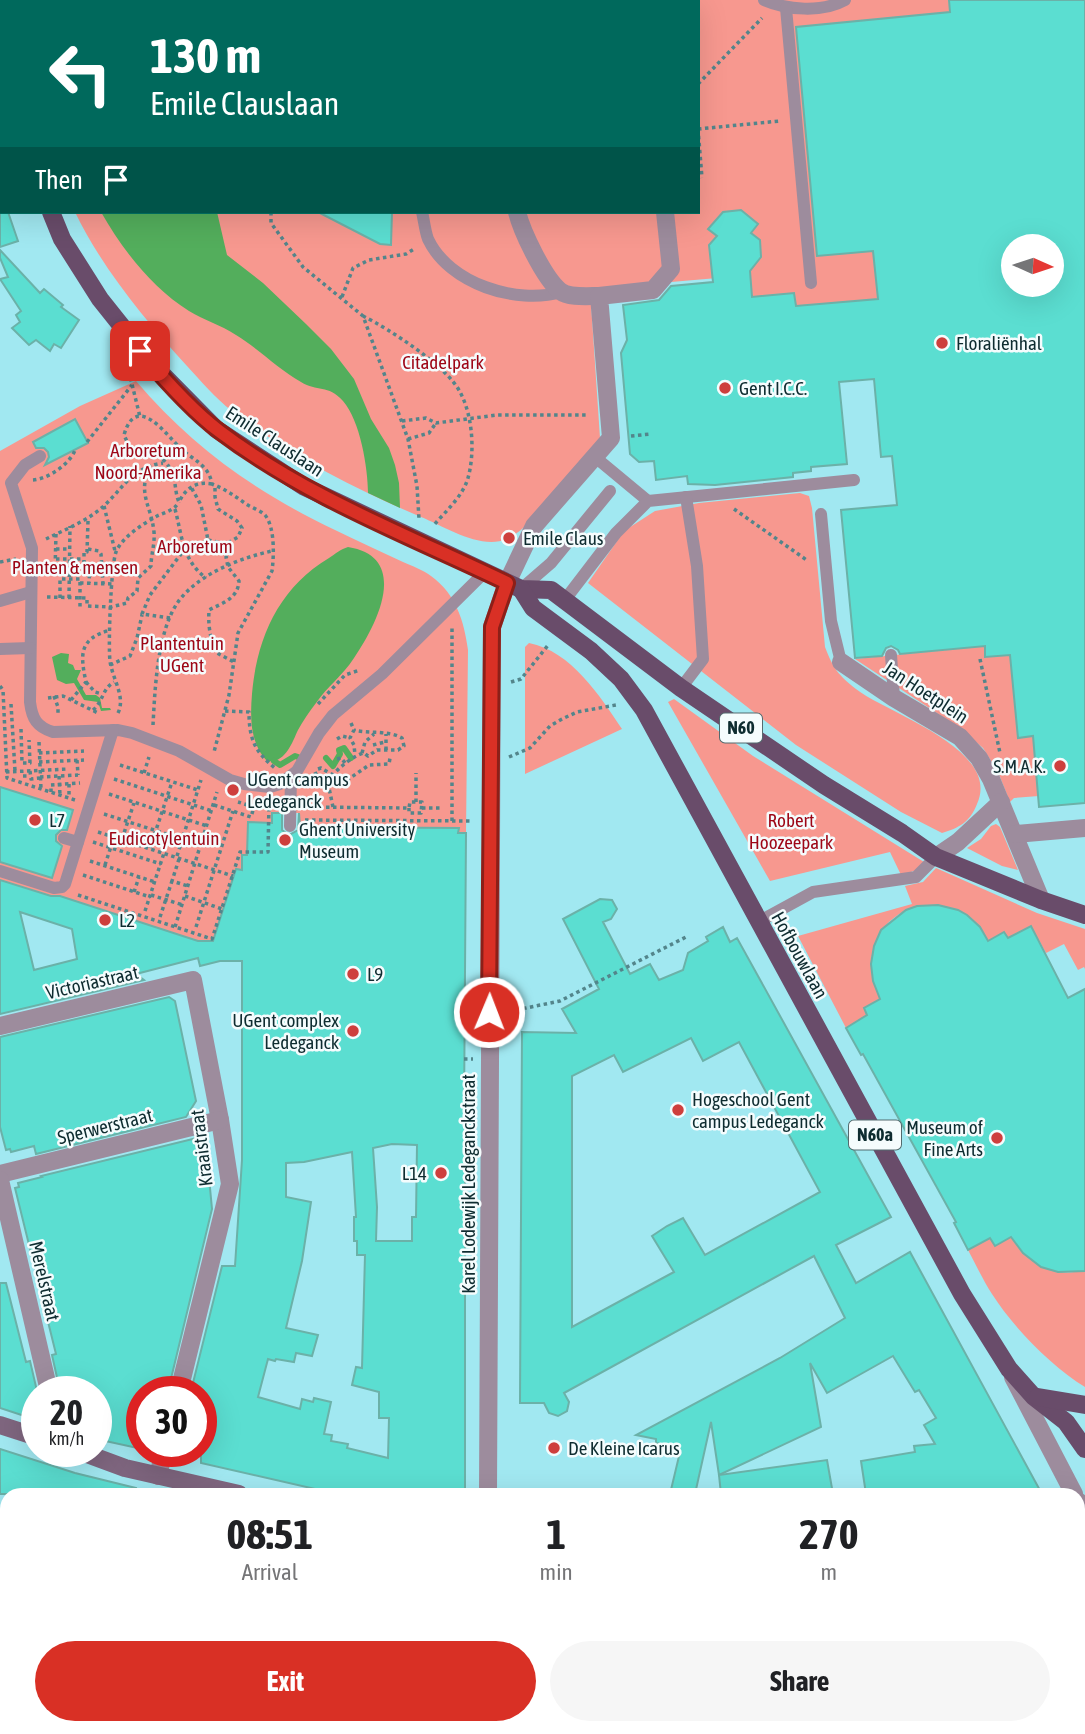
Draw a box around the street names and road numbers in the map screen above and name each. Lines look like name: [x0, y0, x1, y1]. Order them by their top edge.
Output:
street label: Emile Clauslaan: [222, 401, 328, 481]
street label: Jan Hoetplein: [879, 656, 973, 728]
road number: N60: [720, 714, 762, 742]
street label: Hofbouwlaan: [767, 908, 833, 1002]
street label: Victoriastraat: [44, 961, 140, 1003]
street label: Karel Lodewijk Ledeganckstraat: [457, 1074, 479, 1294]
street label: Sperwerstraat: [55, 1104, 155, 1148]
street label: Kraaistraat: [185, 1108, 217, 1188]
road number: N60a: [849, 1120, 901, 1150]
street label: Merelstraat: [25, 1239, 65, 1323]

